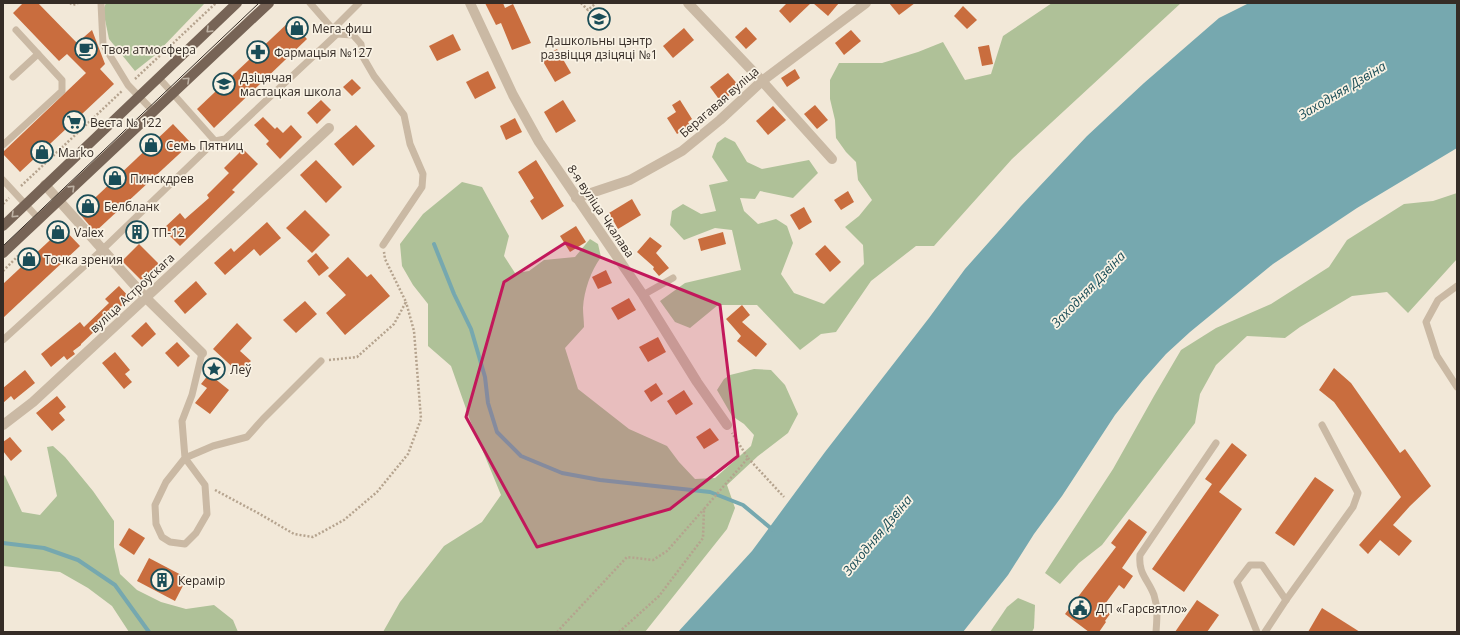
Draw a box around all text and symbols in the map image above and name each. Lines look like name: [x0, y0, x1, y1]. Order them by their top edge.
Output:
school or university icon: Дашкольны цэнтр развіцця дзіцяці №1: [586, 6, 612, 32]
shop icon: Мега-фиш: [284, 15, 310, 41]
place label: Мега-фиш: [312, 20, 372, 37]
one-way arrow: [206, 25, 214, 33]
place label: Дашкольны цэнтр развіцця дзіцяці №1: [540, 32, 658, 63]
cafe icon: Твоя атмосфера: [73, 36, 99, 62]
pharmacy icon: Фармацыя №127: [245, 39, 271, 65]
place label: Твоя атмосфера: [102, 41, 196, 58]
place label: Фармацыя №127: [274, 44, 372, 61]
water label: Заходняя Дзвіна: [1294, 56, 1390, 124]
street label: Берагавая вуліца: [676, 63, 762, 141]
place label: Дзіцячая мастацкая школа: [240, 69, 341, 100]
school or university icon: Дзіцячая мастацкая школа: [211, 71, 237, 97]
one-way arrow: [182, 77, 190, 85]
supermarket icon: Веста № 122: [61, 109, 87, 135]
place label: Веста № 122: [90, 114, 162, 131]
shop icon: Семь Пятниц: [138, 132, 164, 158]
place label: Семь Пятниц: [166, 137, 244, 154]
shop icon: Marko: [29, 139, 55, 165]
place label: Marko: [58, 144, 94, 161]
street label: 8-я вуліца Чкалава: [564, 161, 638, 261]
shop icon: Пинскдрев: [102, 165, 128, 191]
place label: Пинскдрев: [130, 170, 194, 187]
one-way arrow: [67, 186, 75, 193]
shop icon: Белбланк: [75, 193, 101, 219]
place label: Белбланк: [104, 198, 160, 215]
one-way arrow: [11, 211, 19, 218]
shop icon: Valex: [45, 219, 71, 245]
building icon: ТП-12: [124, 219, 150, 245]
place label: Valex: [74, 224, 105, 241]
place label: ТП-12: [152, 224, 185, 241]
shop icon: Точка зрения: [16, 246, 42, 272]
water label: Заходняя Дзвіна: [1046, 247, 1129, 332]
street label: вуліца Астроўскага: [86, 249, 178, 337]
place label: Точка зрения: [44, 251, 123, 268]
place icon: Леў: [201, 356, 227, 382]
place label: Леў: [230, 361, 252, 378]
water label: Заходняя Дзвіна: [838, 491, 916, 580]
building icon: Керамір: [149, 567, 175, 593]
place label: Керамір: [178, 572, 225, 589]
public building icon: ДП «Гарсвятло»: [1067, 595, 1093, 621]
place label: ДП «Гарсвятло»: [1096, 600, 1187, 617]

